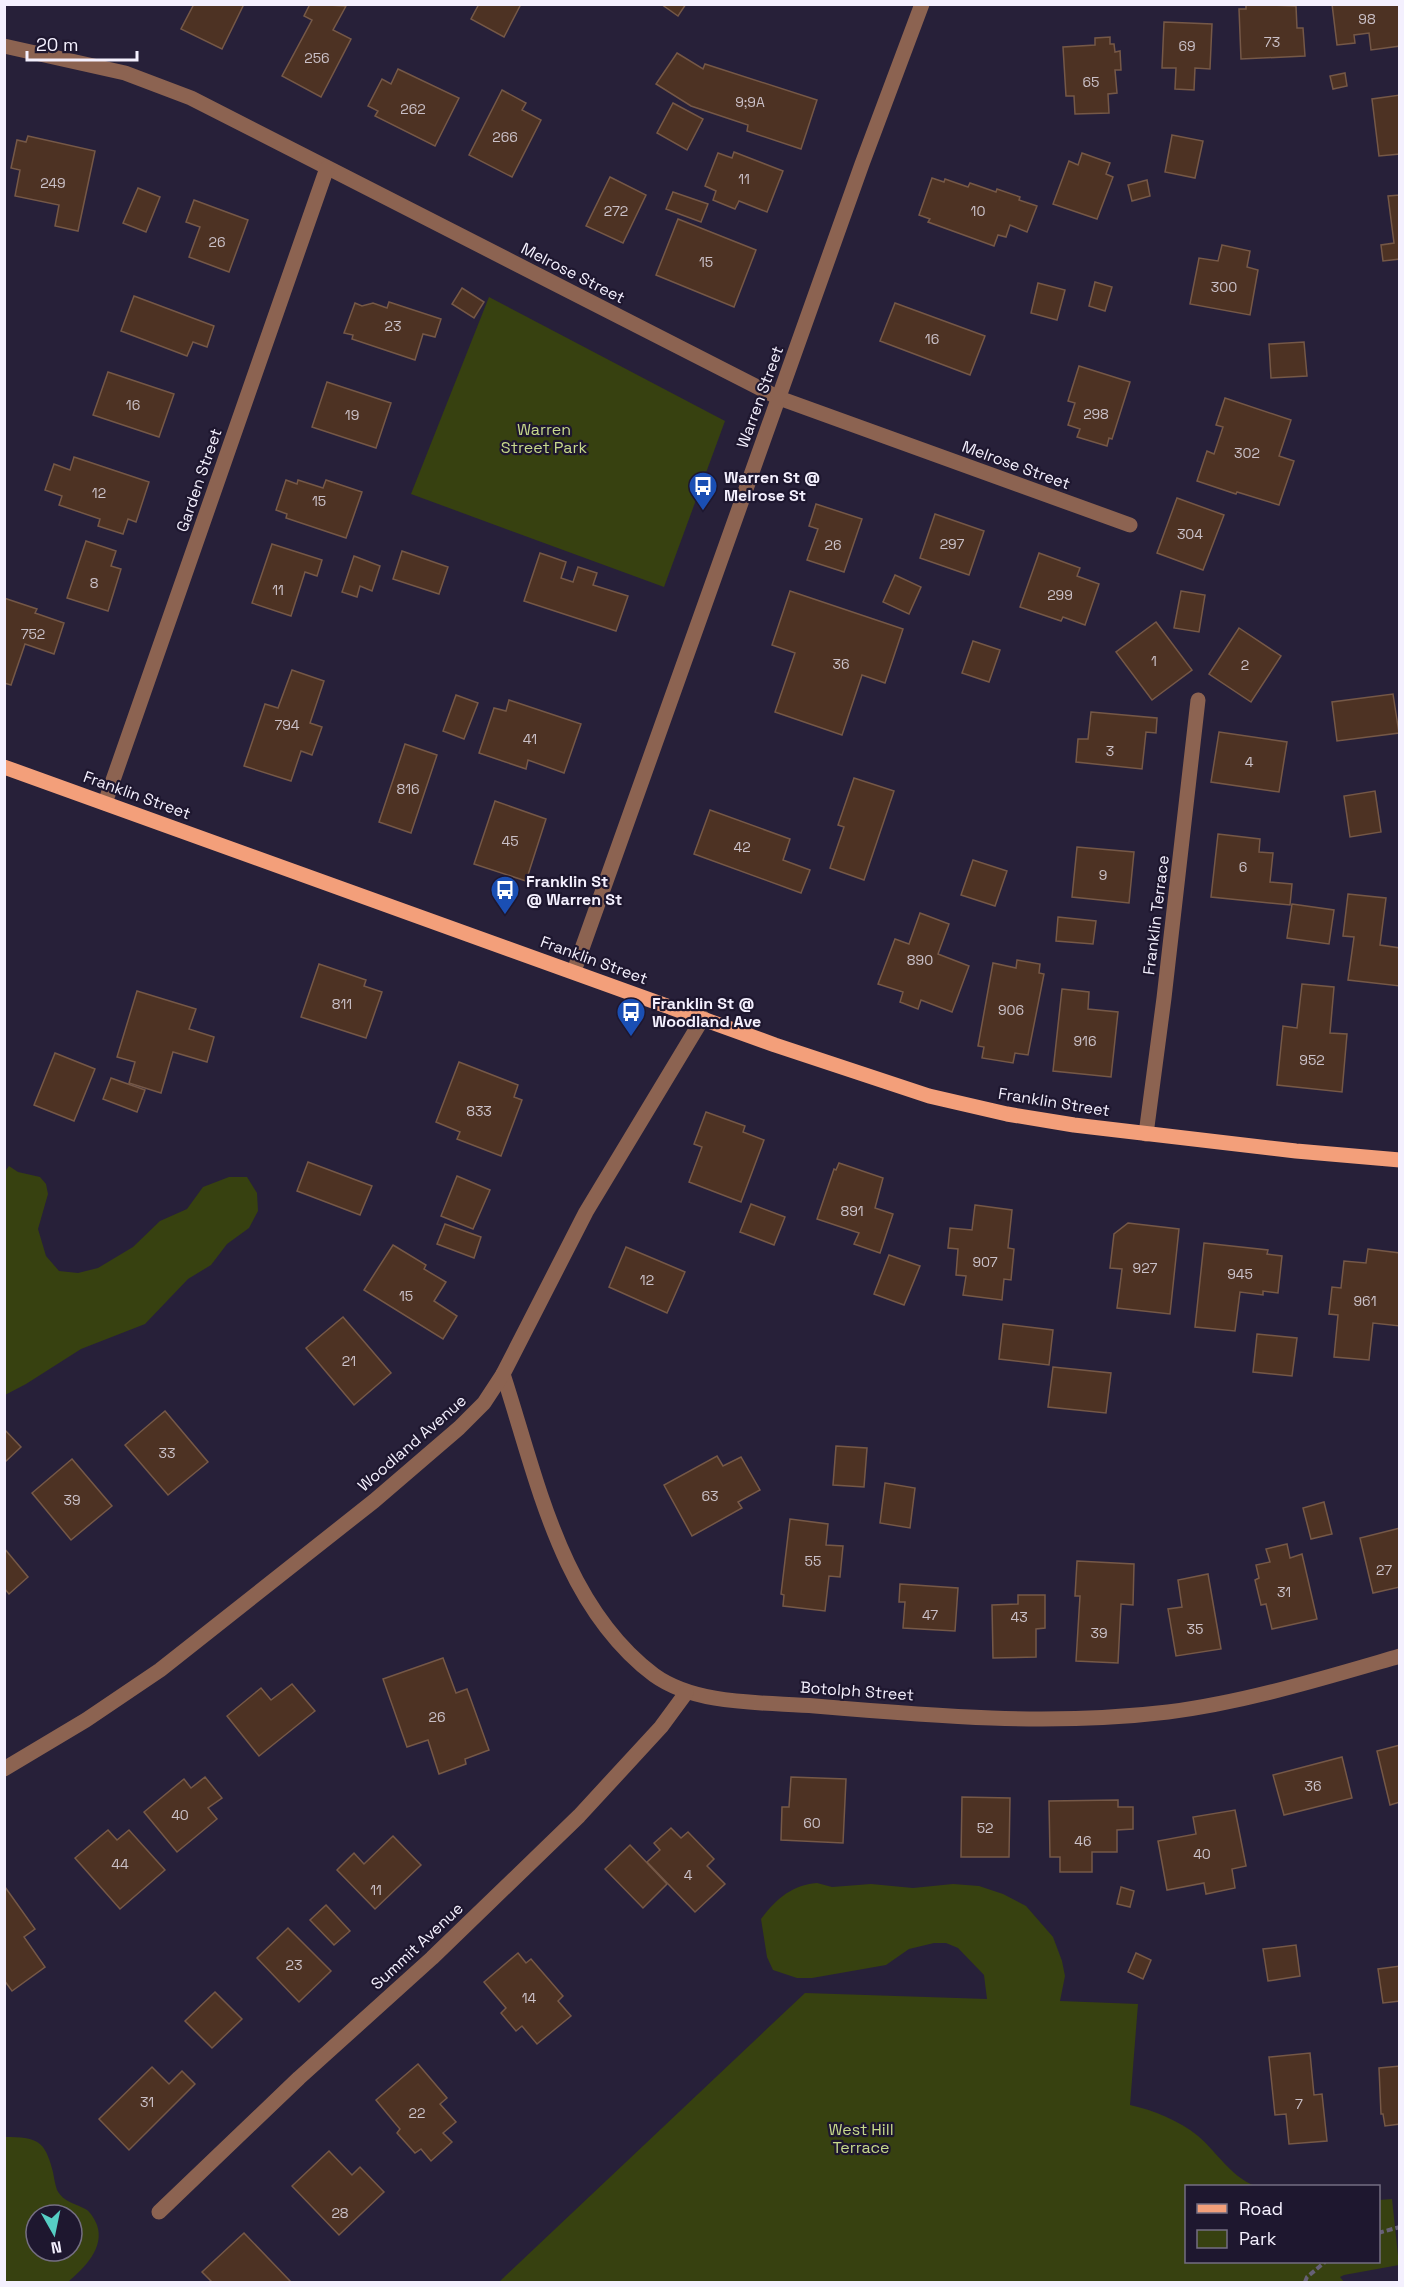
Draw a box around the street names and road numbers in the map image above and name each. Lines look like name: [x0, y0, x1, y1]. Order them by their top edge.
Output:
street label: Melrose Street: [518, 238, 628, 308]
street label: Warren Street: [732, 343, 788, 451]
street label: Garden Street: [171, 425, 227, 535]
street label: Melrose Street: [959, 436, 1073, 494]
street label: Franklin Street: [80, 766, 194, 824]
street label: Franklin Terrace: [1138, 854, 1174, 976]
street label: Franklin Street: [537, 931, 651, 989]
street label: Franklin Street: [997, 1083, 1111, 1121]
street label: Woodland Avenue: [353, 1390, 471, 1496]
street label: Botolph Street: [799, 1677, 915, 1705]
street label: Summit Avenue: [366, 1898, 468, 1994]

